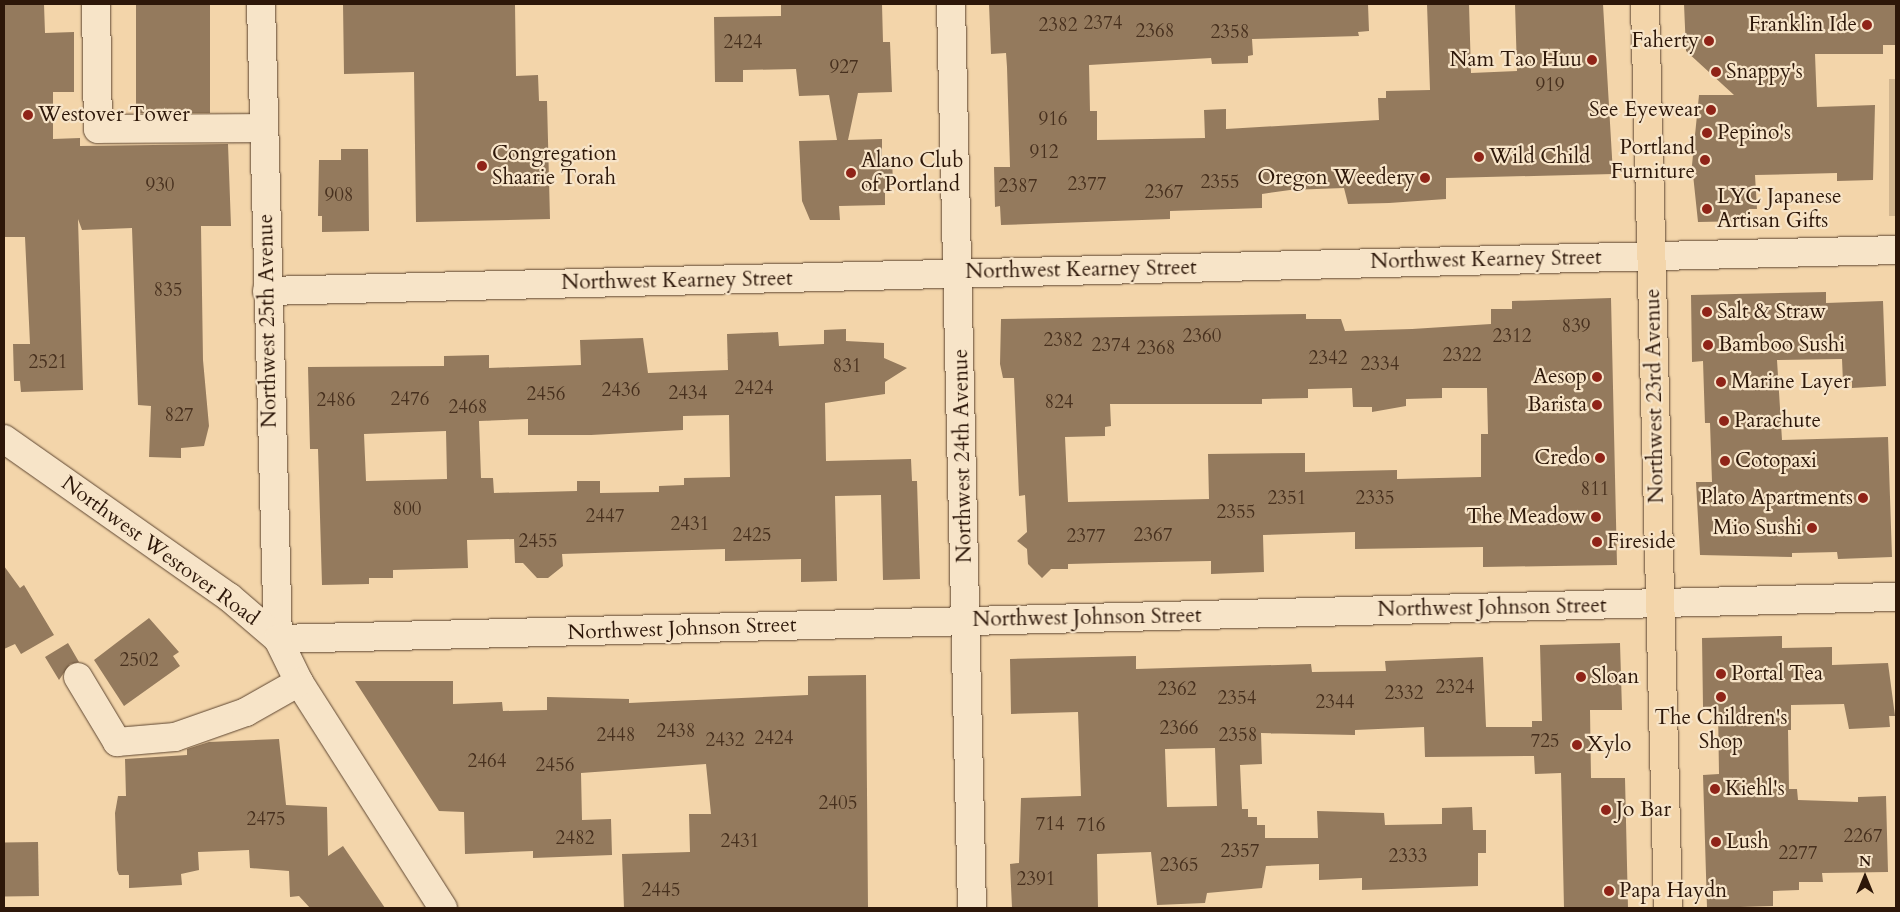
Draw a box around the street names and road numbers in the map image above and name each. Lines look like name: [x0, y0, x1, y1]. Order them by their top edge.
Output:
street label: Northwest 25th Avenue: [254, 214, 282, 428]
street label: Northwest Kearney Street: [1370, 245, 1602, 275]
street label: Northwest Kearney Street: [965, 255, 1197, 285]
street label: Northwest Kearney Street: [561, 266, 793, 296]
street label: Northwest 23rd Avenue: [1641, 288, 1669, 504]
street label: Northwest 24th Avenue: [949, 349, 977, 563]
street label: Northwest Westover Road: [56, 471, 264, 631]
street label: Northwest Johnson Street: [1377, 593, 1607, 623]
street label: Northwest Johnson Street: [972, 603, 1202, 633]
street label: Northwest Johnson Street: [567, 612, 797, 646]

